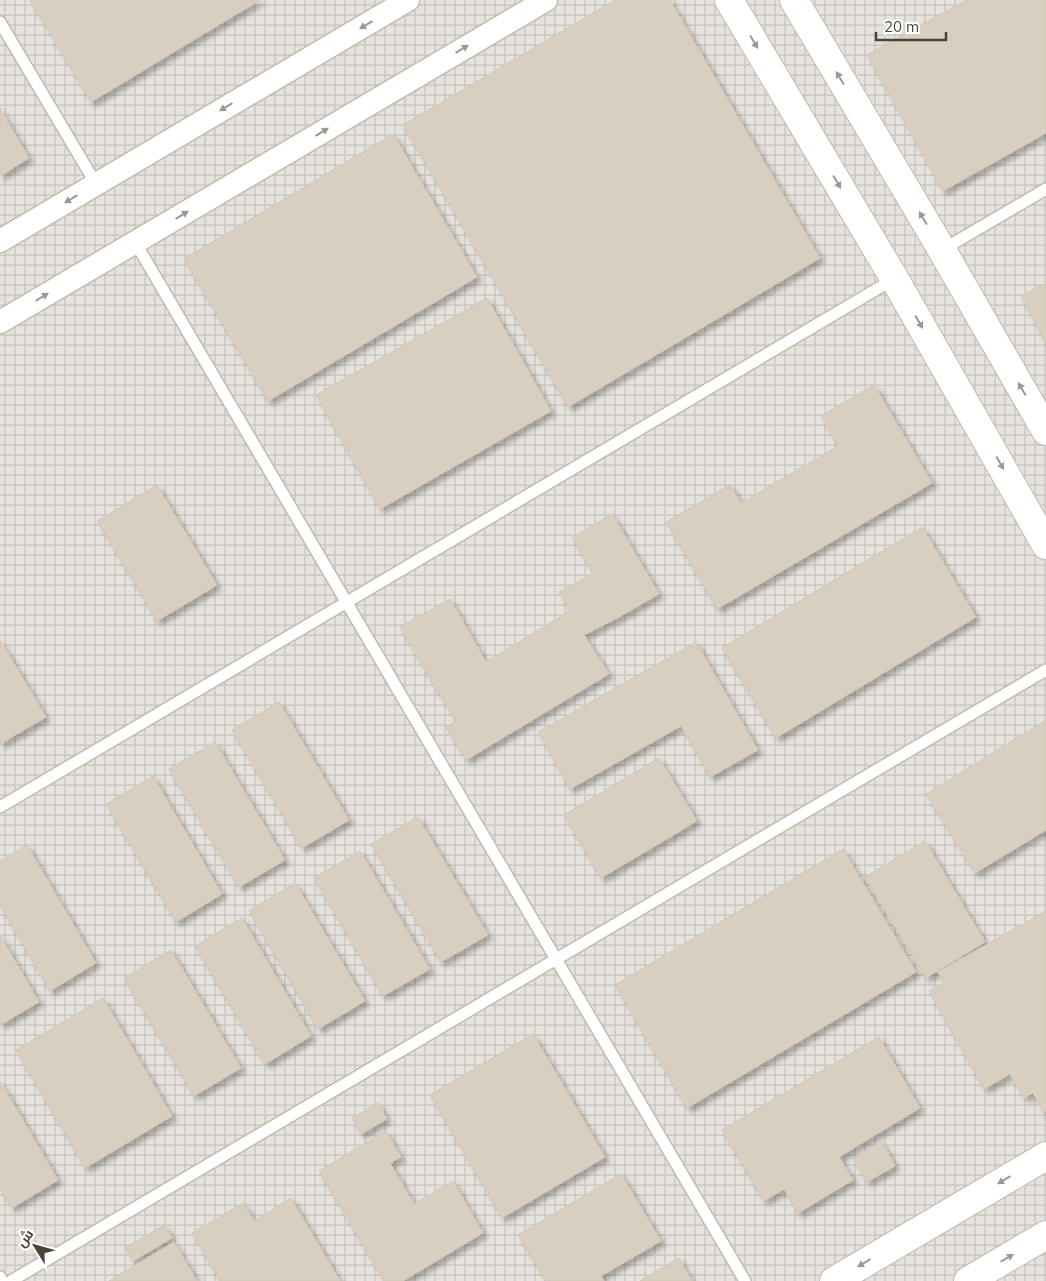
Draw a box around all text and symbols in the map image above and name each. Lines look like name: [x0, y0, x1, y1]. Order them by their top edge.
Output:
scale bar: [876, 10, 946, 42]
text: 20 m: [884, 17, 919, 36]
one-way arrow: [359, 20, 372, 29]
one-way arrow: [750, 35, 759, 48]
one-way arrow: [455, 45, 468, 54]
one-way arrow: [836, 71, 845, 84]
one-way arrow: [219, 103, 232, 112]
one-way arrow: [314, 128, 329, 136]
one-way arrow: [833, 174, 841, 189]
one-way arrow: [64, 194, 77, 203]
one-way arrow: [175, 210, 188, 219]
one-way arrow: [919, 211, 928, 224]
one-way arrow: [35, 293, 49, 302]
one-way arrow: [915, 314, 923, 329]
one-way arrow: [1017, 382, 1026, 395]
one-way arrow: [995, 456, 1004, 470]
one-way arrow: [998, 1176, 1011, 1185]
north arrow: [10, 1221, 60, 1271]
text: ش: [12, 1226, 37, 1251]
one-way arrow: [1001, 1254, 1014, 1263]
one-way arrow: [858, 1259, 871, 1268]

